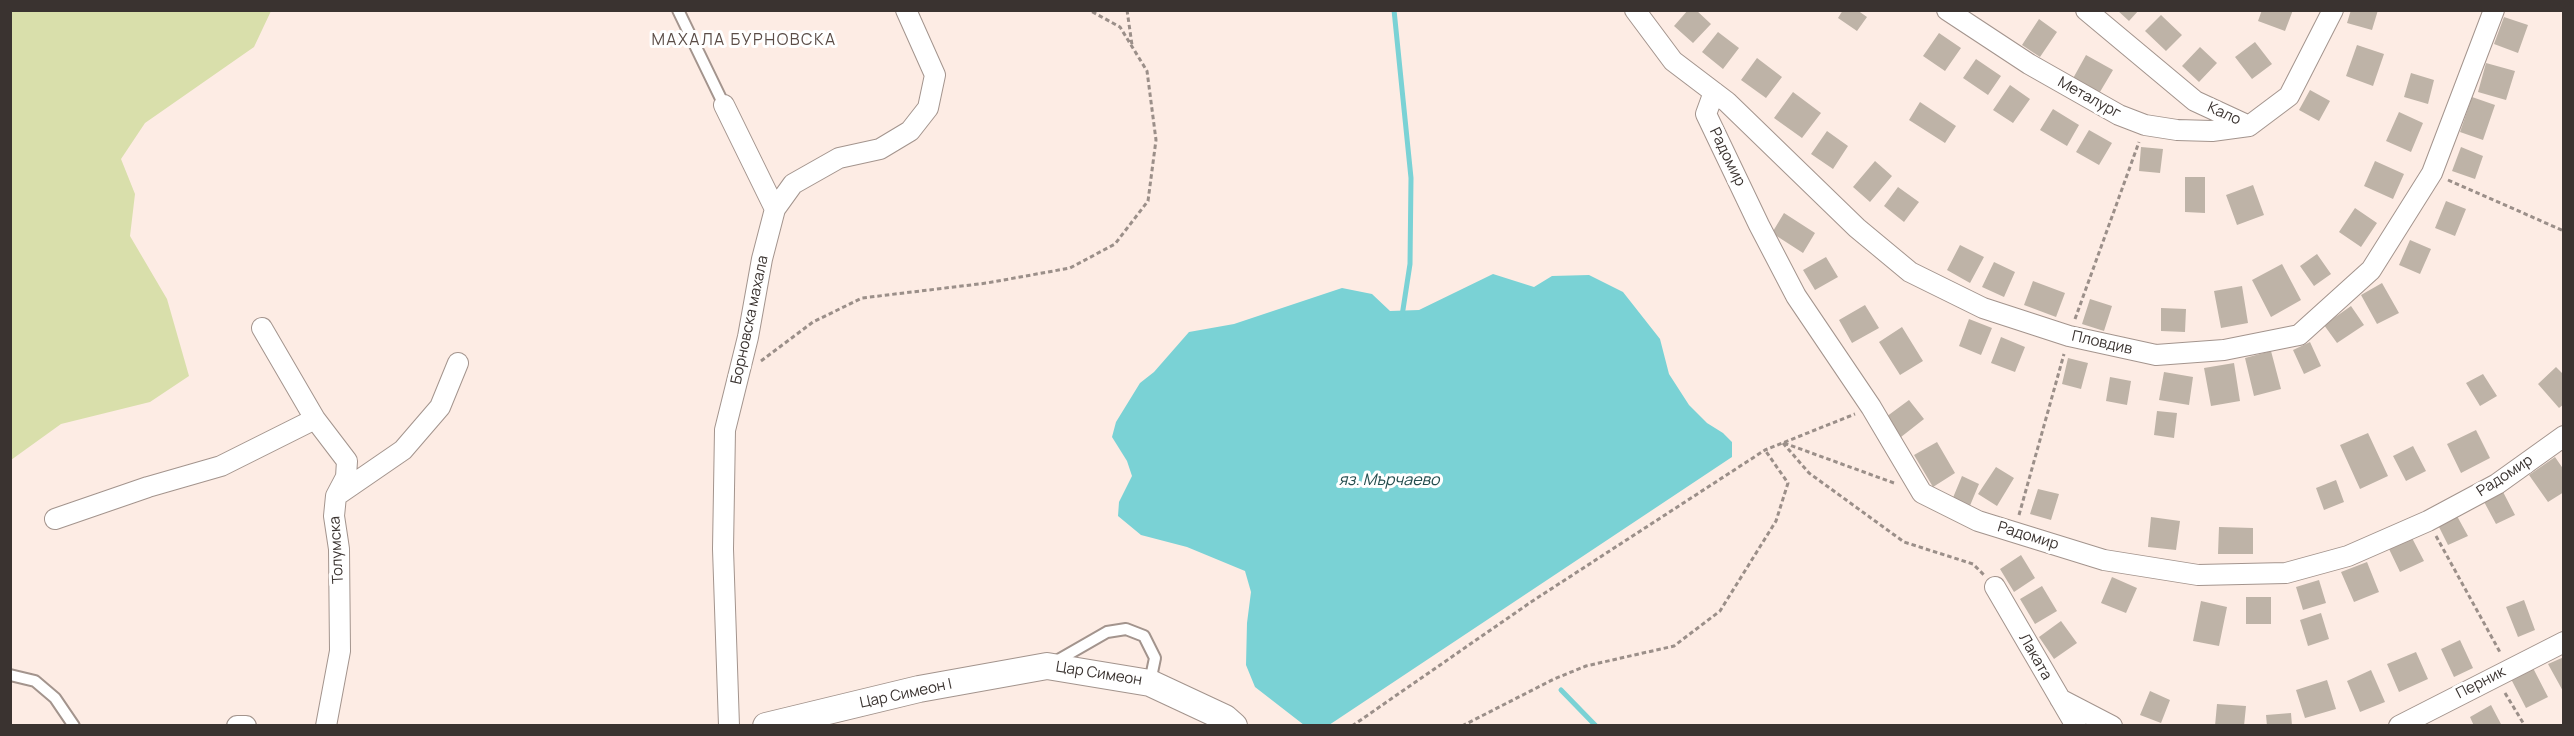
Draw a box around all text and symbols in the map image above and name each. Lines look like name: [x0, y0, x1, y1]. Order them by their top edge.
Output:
district label: МАХАЛА БУРНОВСКА: [651, 31, 837, 51]
street label: Металург: [2054, 73, 2124, 123]
street label: Кало: [2204, 99, 2244, 129]
street label: Радомир: [1705, 125, 1749, 189]
street label: Борновска махала: [728, 254, 772, 386]
street label: Пловдив: [2070, 327, 2134, 359]
street label: Радомир: [2474, 451, 2536, 501]
water label: яз. Мърчаево: [1338, 471, 1440, 491]
street label: Толумска: [326, 516, 348, 584]
street label: Радомир: [1995, 518, 2061, 554]
street label: Лаката: [2015, 631, 2055, 683]
street label: Цар Симеон: [1055, 658, 1143, 690]
street label: Перник: [2453, 663, 2509, 703]
street label: Цар Симеон I: [858, 675, 954, 713]

